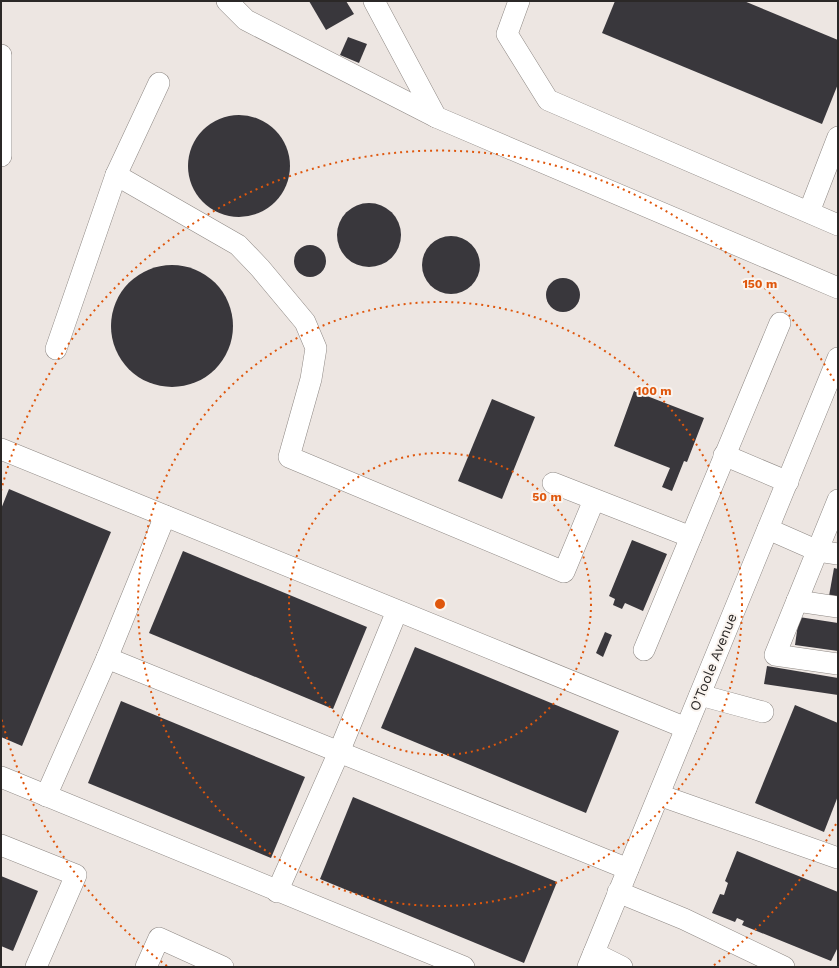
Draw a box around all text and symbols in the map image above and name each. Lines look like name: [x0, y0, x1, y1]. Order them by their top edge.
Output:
text: 150 m: [743, 277, 777, 291]
text: 100 m: [636, 384, 672, 398]
text: 50 m: [532, 490, 562, 504]
centre of rings: [433, 597, 447, 611]
street label: O’Toole Avenue: [686, 611, 740, 713]

